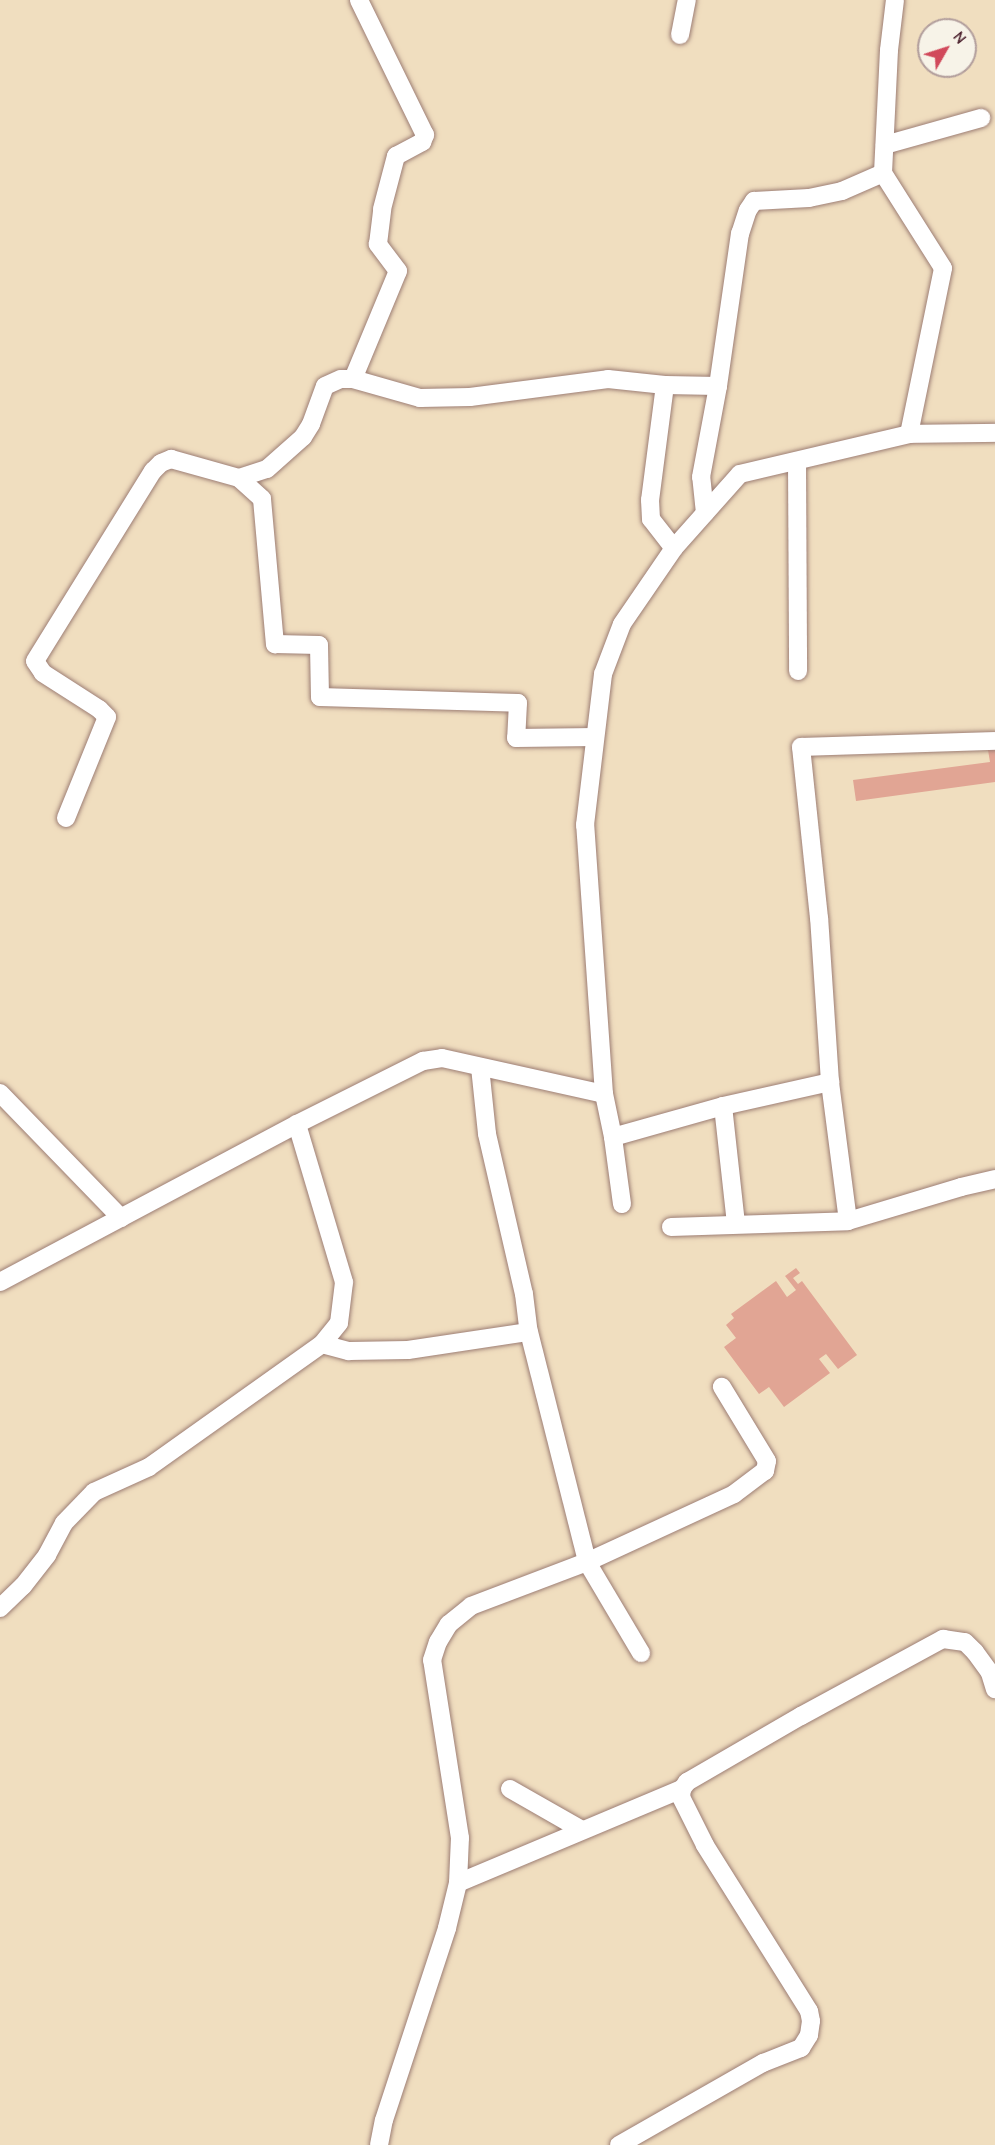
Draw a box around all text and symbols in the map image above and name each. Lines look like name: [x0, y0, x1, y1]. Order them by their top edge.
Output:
north arrow: [917, 18, 977, 78]
text: N: [949, 28, 970, 48]

